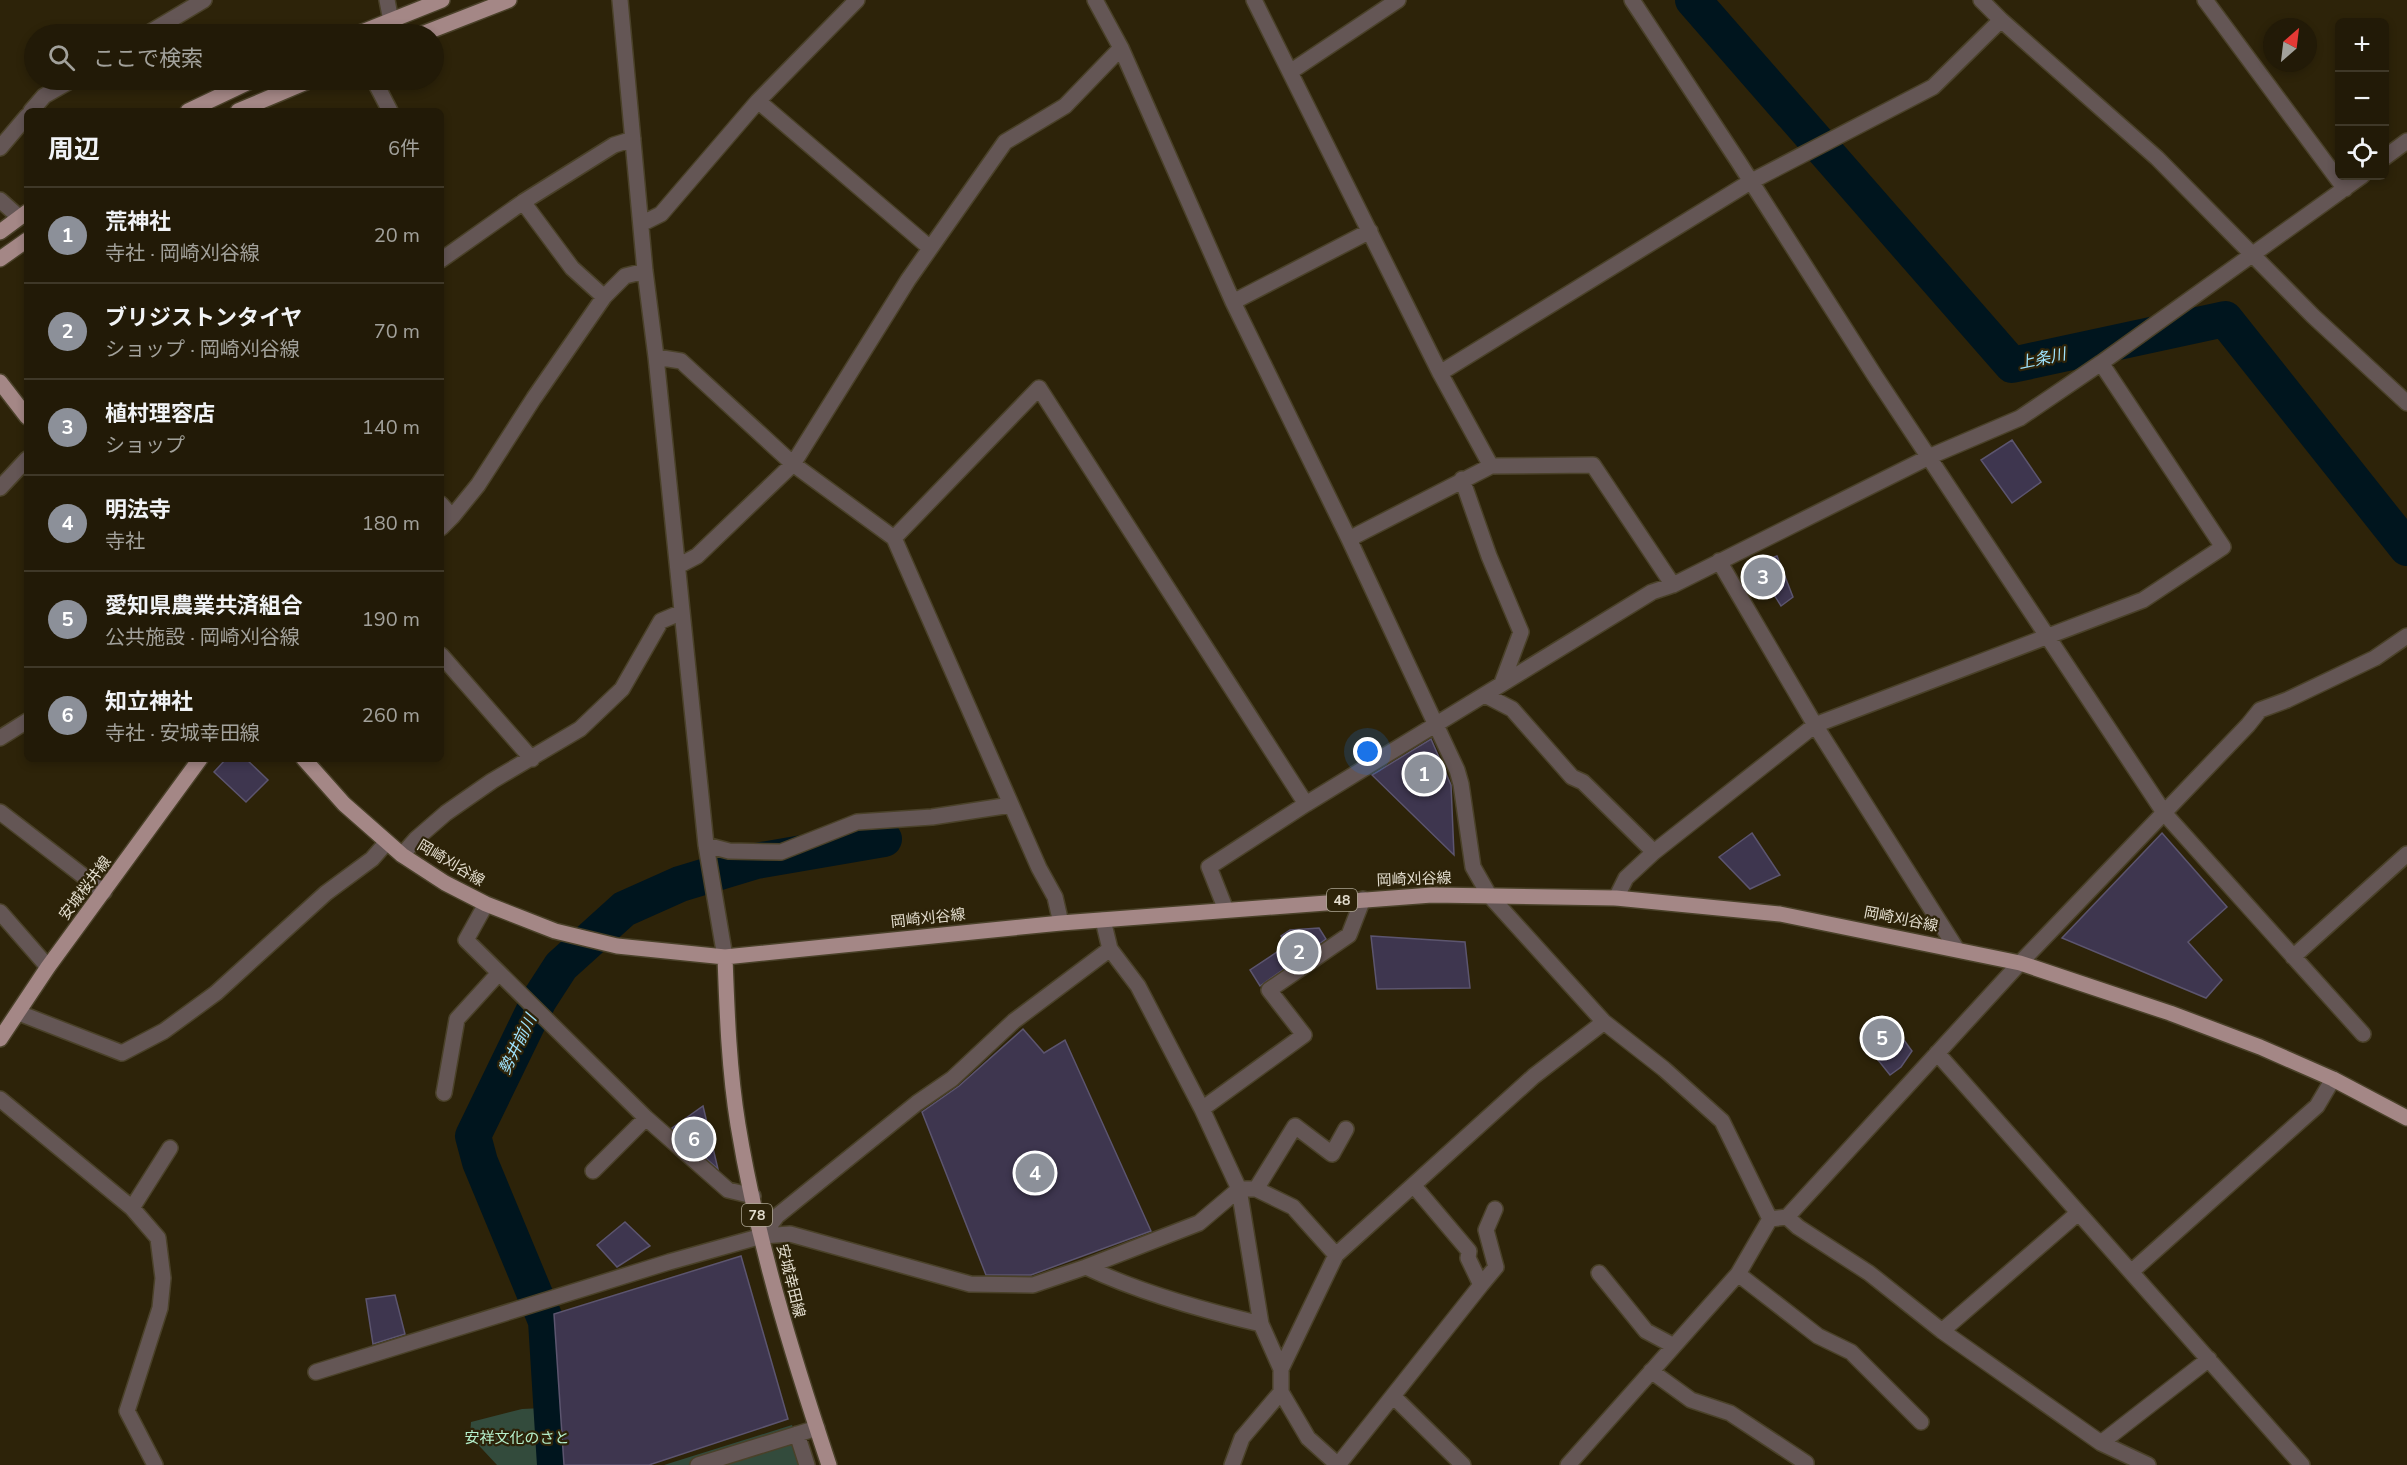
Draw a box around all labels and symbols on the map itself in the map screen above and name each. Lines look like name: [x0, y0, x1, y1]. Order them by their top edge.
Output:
north arrow: [2263, 18, 2317, 72]
water label: 上条川: [2016, 343, 2070, 375]
pin: 3: [1744, 554, 1782, 600]
your location: [1353, 737, 1382, 766]
pin: 1: [1404, 752, 1444, 796]
street label: 岡崎刈谷線: [414, 835, 488, 891]
street label: 安城桜井線: [54, 852, 116, 924]
street label: 岡崎刈谷線: [1376, 868, 1452, 890]
road number: 48: [1327, 889, 1357, 911]
street label: 岡崎刈谷線: [1862, 902, 1940, 936]
street label: 岡崎刈谷線: [890, 904, 966, 932]
pin: 2: [1280, 930, 1318, 974]
water label: 勢井前川: [494, 1009, 543, 1078]
pin: 5: [1862, 1016, 1902, 1060]
pin: 6: [674, 1116, 714, 1162]
pin: 4: [1016, 1150, 1054, 1196]
road number: 78: [742, 1204, 772, 1226]
street label: 安城幸田線: [772, 1242, 810, 1320]
park label: 安祥文化のさと: [464, 1428, 570, 1448]

